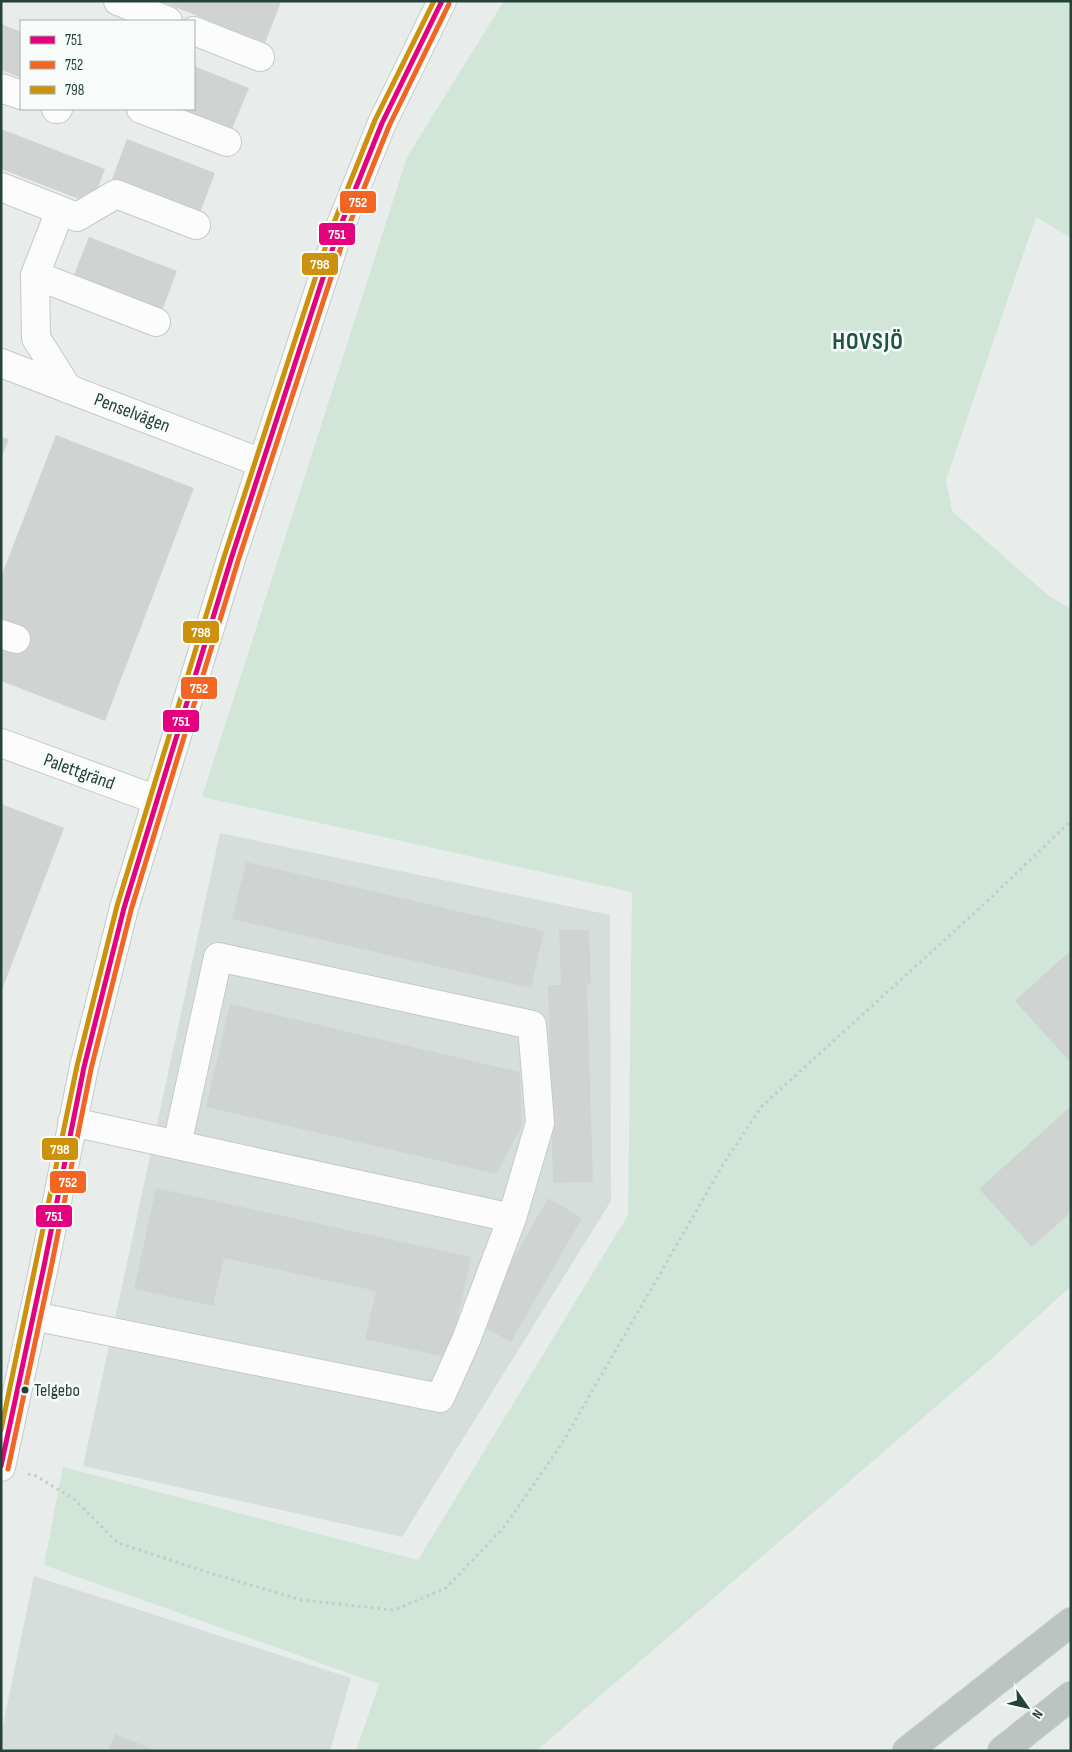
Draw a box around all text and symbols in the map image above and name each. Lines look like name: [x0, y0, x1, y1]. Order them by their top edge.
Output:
legend: [20, 20, 195, 110]
text: 751: [65, 31, 83, 50]
text: 752: [65, 56, 83, 75]
text: 798: [65, 81, 84, 100]
line badge: 752: [339, 190, 377, 214]
text: 752: [349, 194, 367, 211]
line badge: 751: [318, 222, 356, 246]
text: 751: [328, 226, 346, 243]
line badge: 798: [301, 252, 339, 276]
text: 798: [310, 256, 330, 273]
district label: HOVSJÖ: [832, 327, 904, 356]
street label: Penselvägen: [91, 388, 173, 438]
line badge: 798: [182, 620, 220, 644]
text: 798: [191, 624, 211, 641]
line badge: 752: [180, 676, 218, 700]
text: 752: [190, 680, 208, 697]
line badge: 751: [162, 709, 200, 733]
text: 751: [172, 713, 190, 730]
street label: Palettgränd: [40, 749, 118, 795]
line badge: 798: [41, 1137, 79, 1161]
text: 798: [50, 1141, 70, 1158]
line badge: 752: [49, 1170, 87, 1194]
text: 752: [59, 1174, 77, 1191]
line badge: 751: [35, 1204, 73, 1228]
text: 751: [45, 1208, 63, 1225]
place label: Telgebo: [34, 1380, 80, 1401]
marker: Telgebo: [20, 1385, 30, 1395]
north arrow: [1002, 1682, 1052, 1732]
text: N: [1028, 1706, 1047, 1722]

